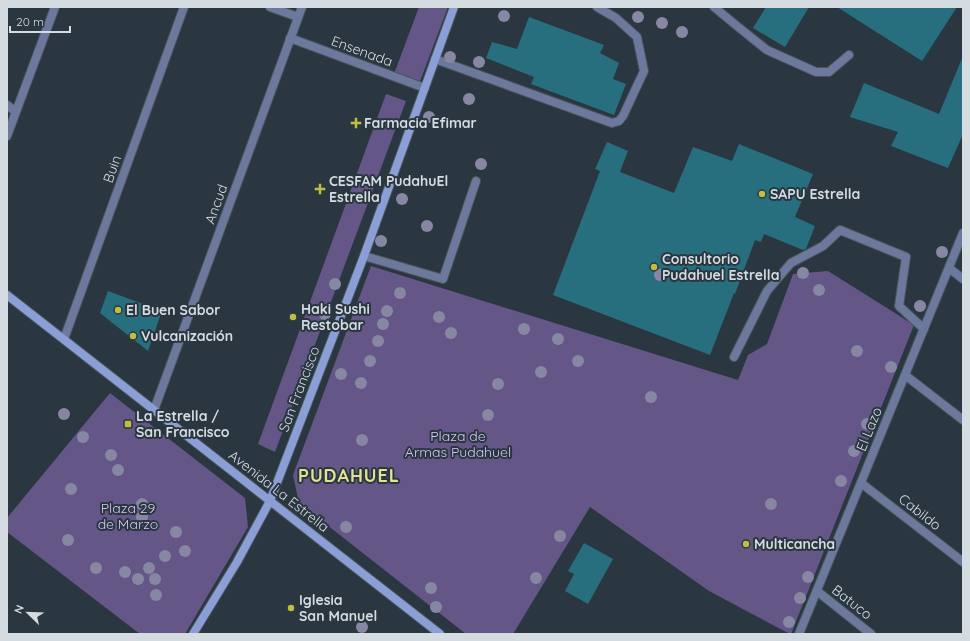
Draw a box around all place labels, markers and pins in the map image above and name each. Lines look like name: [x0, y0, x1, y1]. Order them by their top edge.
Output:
place label: Farmacia Efimar: [364, 114, 477, 132]
marker: Farmacia Efimar: [351, 118, 361, 128]
place label: CESFAM PudahuEl Estrella: [329, 172, 448, 206]
marker: CESFAM PudahuEl Estrella: [314, 183, 326, 195]
place label: SAPU Estrella: [770, 185, 860, 203]
marker: SAPU Estrella: [757, 189, 767, 199]
place label: Consultorio Pudahuel Estrella: [662, 250, 779, 284]
marker: Consultorio Pudahuel Estrella: [649, 262, 659, 272]
place label: Haki Sushi Restobar: [301, 300, 370, 334]
place label: El Buen Sabor: [126, 301, 220, 319]
marker: El Buen Sabor: [113, 305, 123, 315]
marker: Haki Sushi Restobar: [288, 312, 298, 322]
place label: Vulcanización: [141, 327, 233, 345]
marker: Vulcanización: [128, 331, 138, 341]
place label: La Estrella / San Francisco: [136, 407, 230, 441]
marker: La Estrella / San Francisco: [123, 419, 133, 429]
place label: Multicancha: [754, 535, 835, 553]
marker: Multicancha: [741, 539, 751, 549]
place label: Iglesia San Manuel: [299, 591, 377, 625]
marker: Iglesia San Manuel: [286, 603, 296, 613]

